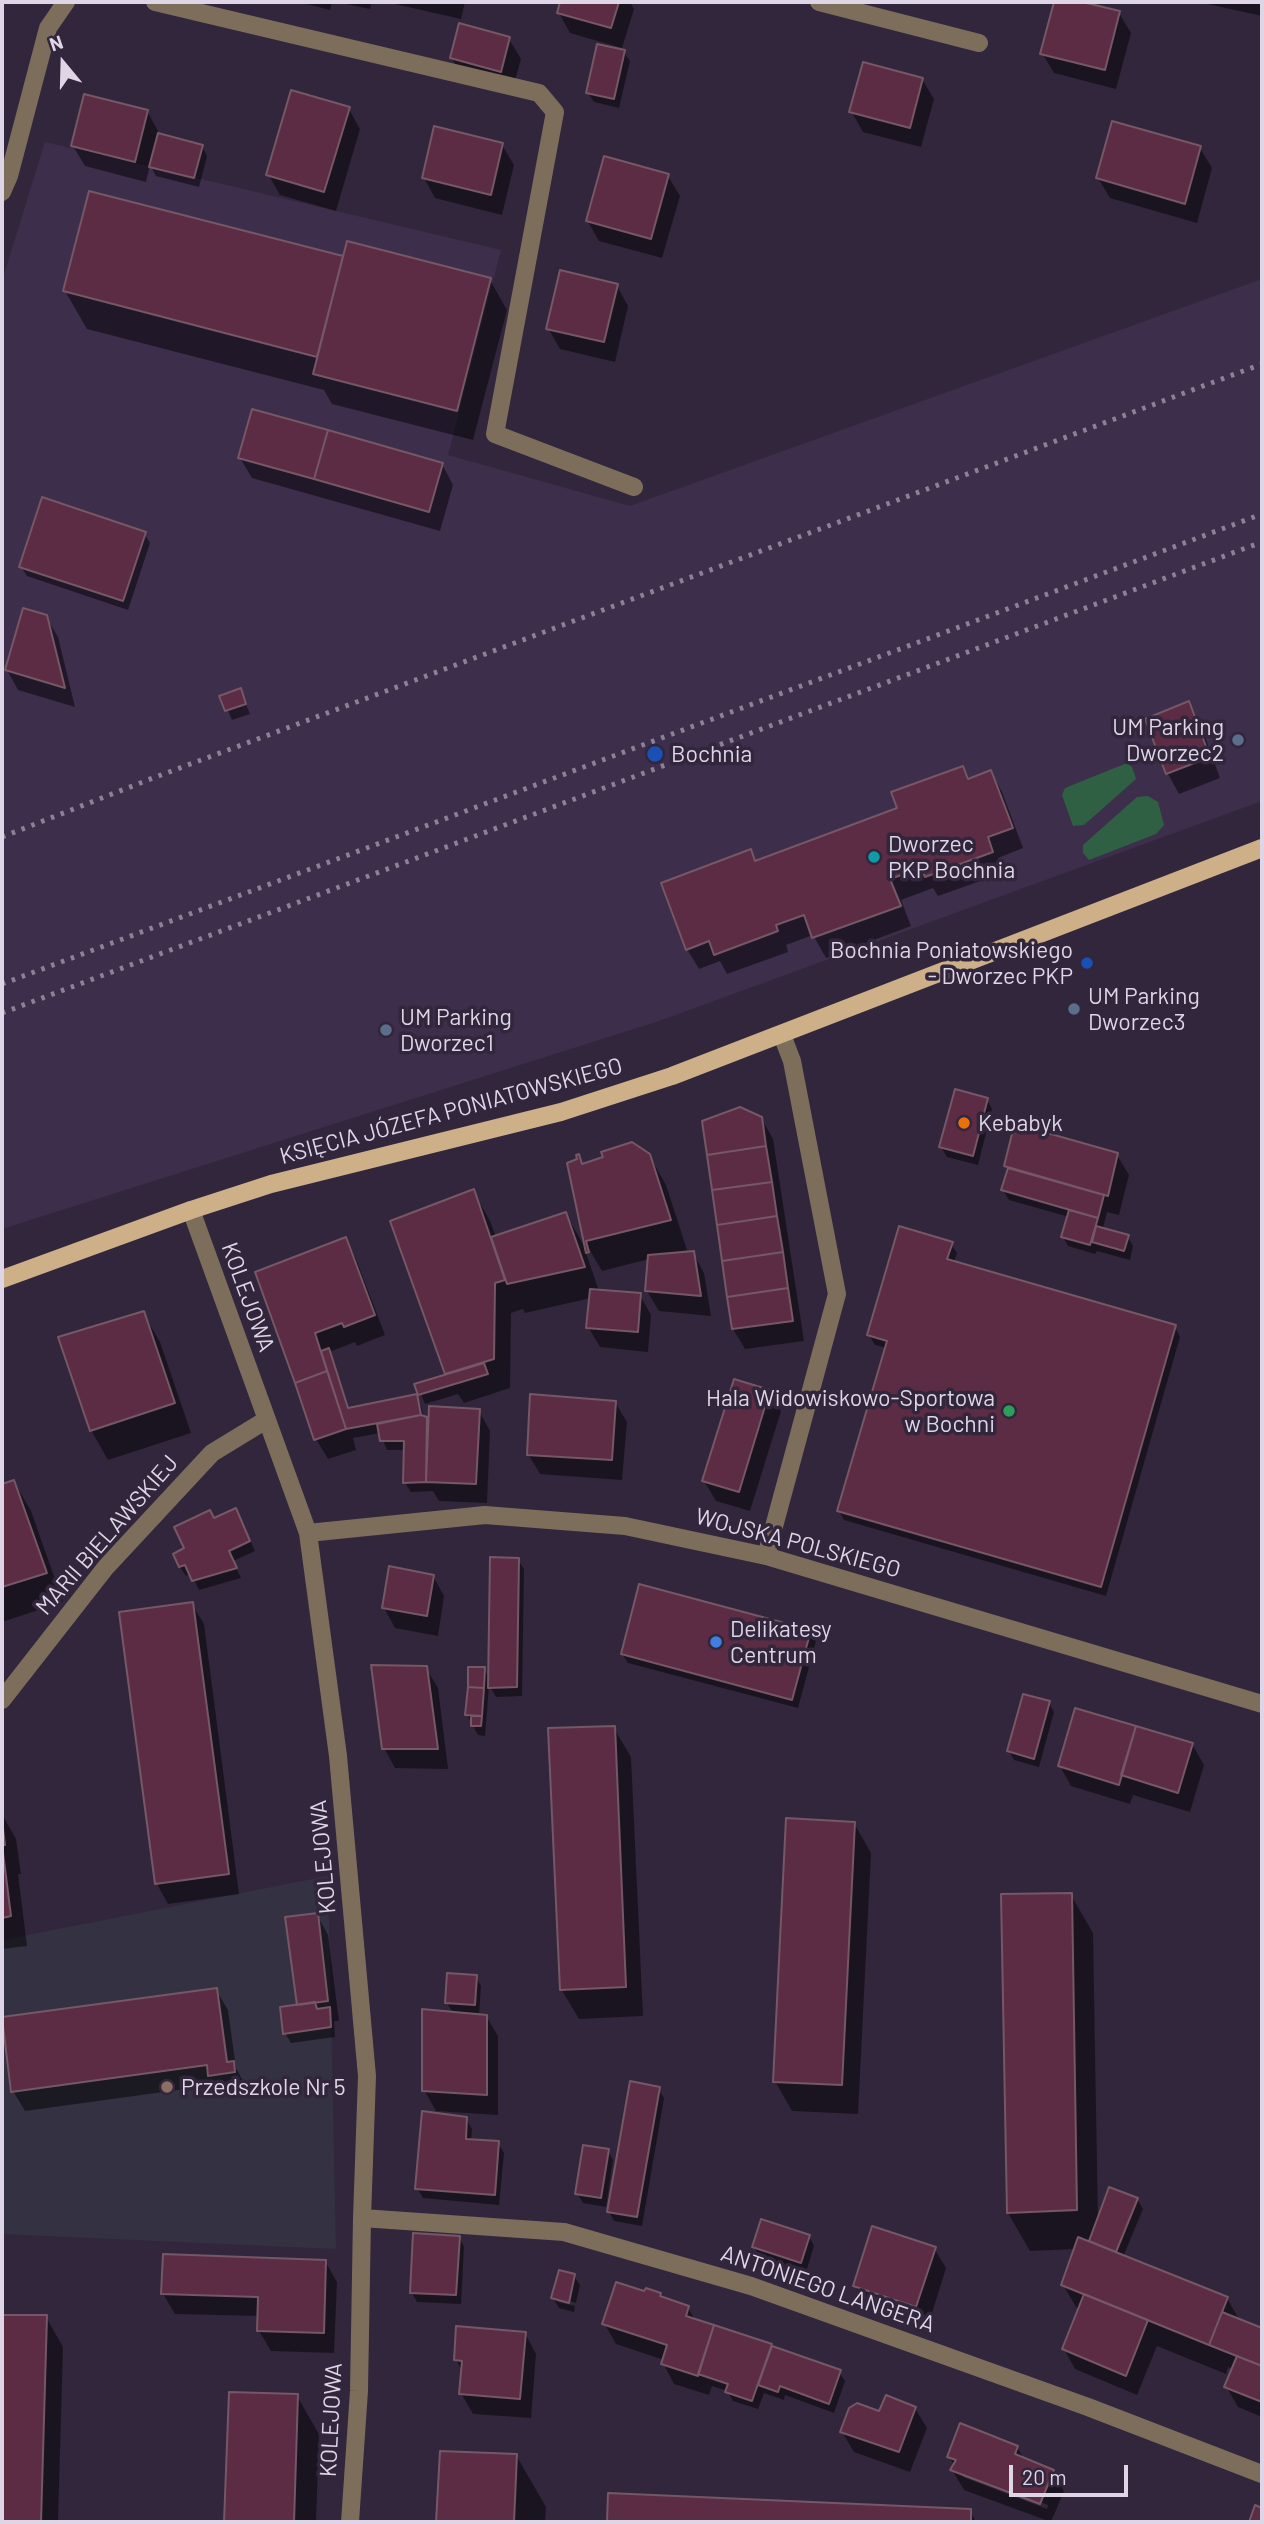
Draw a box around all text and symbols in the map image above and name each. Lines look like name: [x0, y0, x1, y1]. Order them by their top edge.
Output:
north arrow: [28, 28, 98, 98]
text: N: [46, 30, 66, 56]
place label: UM Parking Dworzec2: [1112, 713, 1224, 767]
marker: UM Parking Dworzec2: [1230, 732, 1246, 748]
place label: Bochnia: [671, 740, 752, 768]
marker: Bochnia: [645, 744, 665, 764]
place label: Dworzec PKP Bochnia: [888, 830, 1015, 884]
marker: Dworzec PKP Bochnia: [866, 849, 882, 865]
place label: Bochnia Poniatowskiego - Dworzec PKP: [830, 936, 1073, 990]
marker: Bochnia Poniatowskiego - Dworzec PKP: [1079, 955, 1095, 971]
place label: UM Parking Dworzec3: [1088, 982, 1200, 1036]
marker: UM Parking Dworzec3: [1066, 1001, 1082, 1017]
place label: UM Parking Dworzec1: [400, 1003, 512, 1057]
marker: UM Parking Dworzec1: [378, 1022, 394, 1038]
street label: KSIĘCIA JÓZEFA PONIATOWSKIEGO: [277, 1052, 625, 1170]
place label: Kebabyk: [978, 1109, 1063, 1137]
marker: Kebabyk: [956, 1115, 972, 1131]
street label: KOLEJOWA: [216, 1239, 280, 1355]
place label: Hala Widowiskowo-Sportowa w Bochni: [706, 1384, 995, 1438]
marker: Hala Widowiskowo-Sportowa w Bochni: [1001, 1403, 1017, 1419]
street label: MARII BIELAWSKIEJ: [30, 1449, 184, 1621]
street label: WOJSKA POLSKIEGO: [692, 1502, 904, 1584]
place label: Delikatesy Centrum: [730, 1615, 832, 1669]
marker: Delikatesy Centrum: [708, 1634, 724, 1650]
street label: KOLEJOWA: [304, 1799, 342, 1915]
place label: Przedszkole Nr 5: [181, 2073, 346, 2101]
marker: Przedszkole Nr 5: [159, 2079, 175, 2095]
street label: ANTONIEGO LANGERA: [717, 2239, 939, 2339]
street label: KOLEJOWA: [314, 2362, 348, 2478]
scale bar: [1012, 2450, 1131, 2494]
text: 20 m: [1022, 2464, 1067, 2489]

